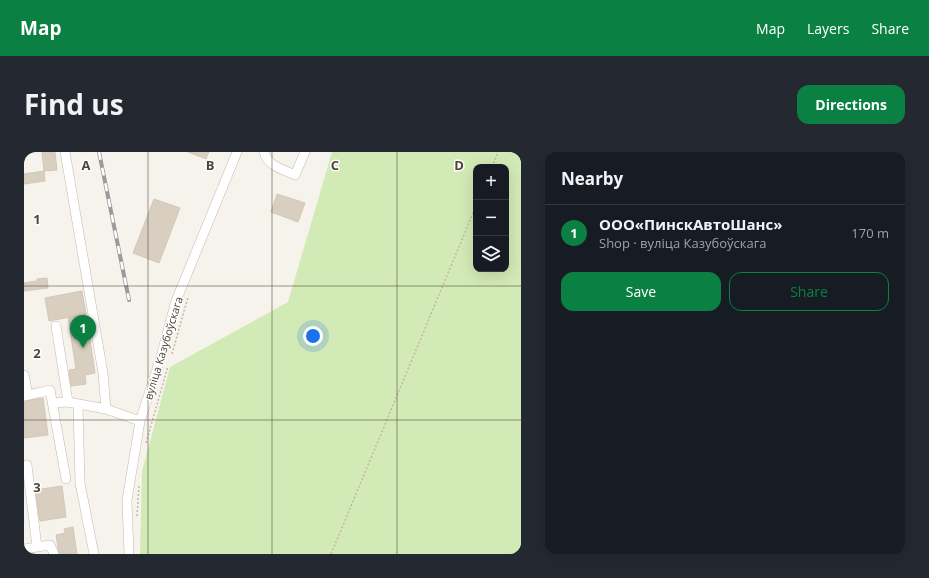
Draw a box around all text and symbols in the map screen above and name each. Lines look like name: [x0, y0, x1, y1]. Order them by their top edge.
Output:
text: Map: [20, 15, 61, 41]
text: Map: [756, 19, 785, 38]
text: Layers: [807, 19, 849, 38]
text: Share: [871, 19, 909, 38]
text: Find us: [24, 85, 124, 123]
button: Directions: [797, 85, 905, 124]
text: A: [82, 156, 91, 174]
text: B: [206, 156, 215, 174]
text: C: [331, 156, 339, 174]
text: D: [454, 156, 464, 174]
map controls: [473, 164, 509, 272]
button: +: [473, 164, 509, 200]
text: Nearby: [561, 167, 623, 190]
button: −: [473, 200, 509, 236]
text: 1: [33, 210, 41, 228]
text: ООО«ПинскАвтоШанс»: [599, 214, 782, 234]
text: 1: [570, 224, 578, 242]
text: 170 m: [851, 224, 889, 242]
text: Shop · вуліца Казубоўскага: [599, 234, 767, 252]
button: layers: [473, 236, 509, 272]
button: Save: [561, 272, 721, 311]
button: Share: [729, 272, 889, 311]
street label: вуліца Казубоўскага: [140, 295, 186, 401]
pin: 1: [70, 315, 96, 348]
your location: [303, 326, 323, 346]
text: 2: [33, 344, 41, 362]
text: 3: [33, 478, 41, 496]

